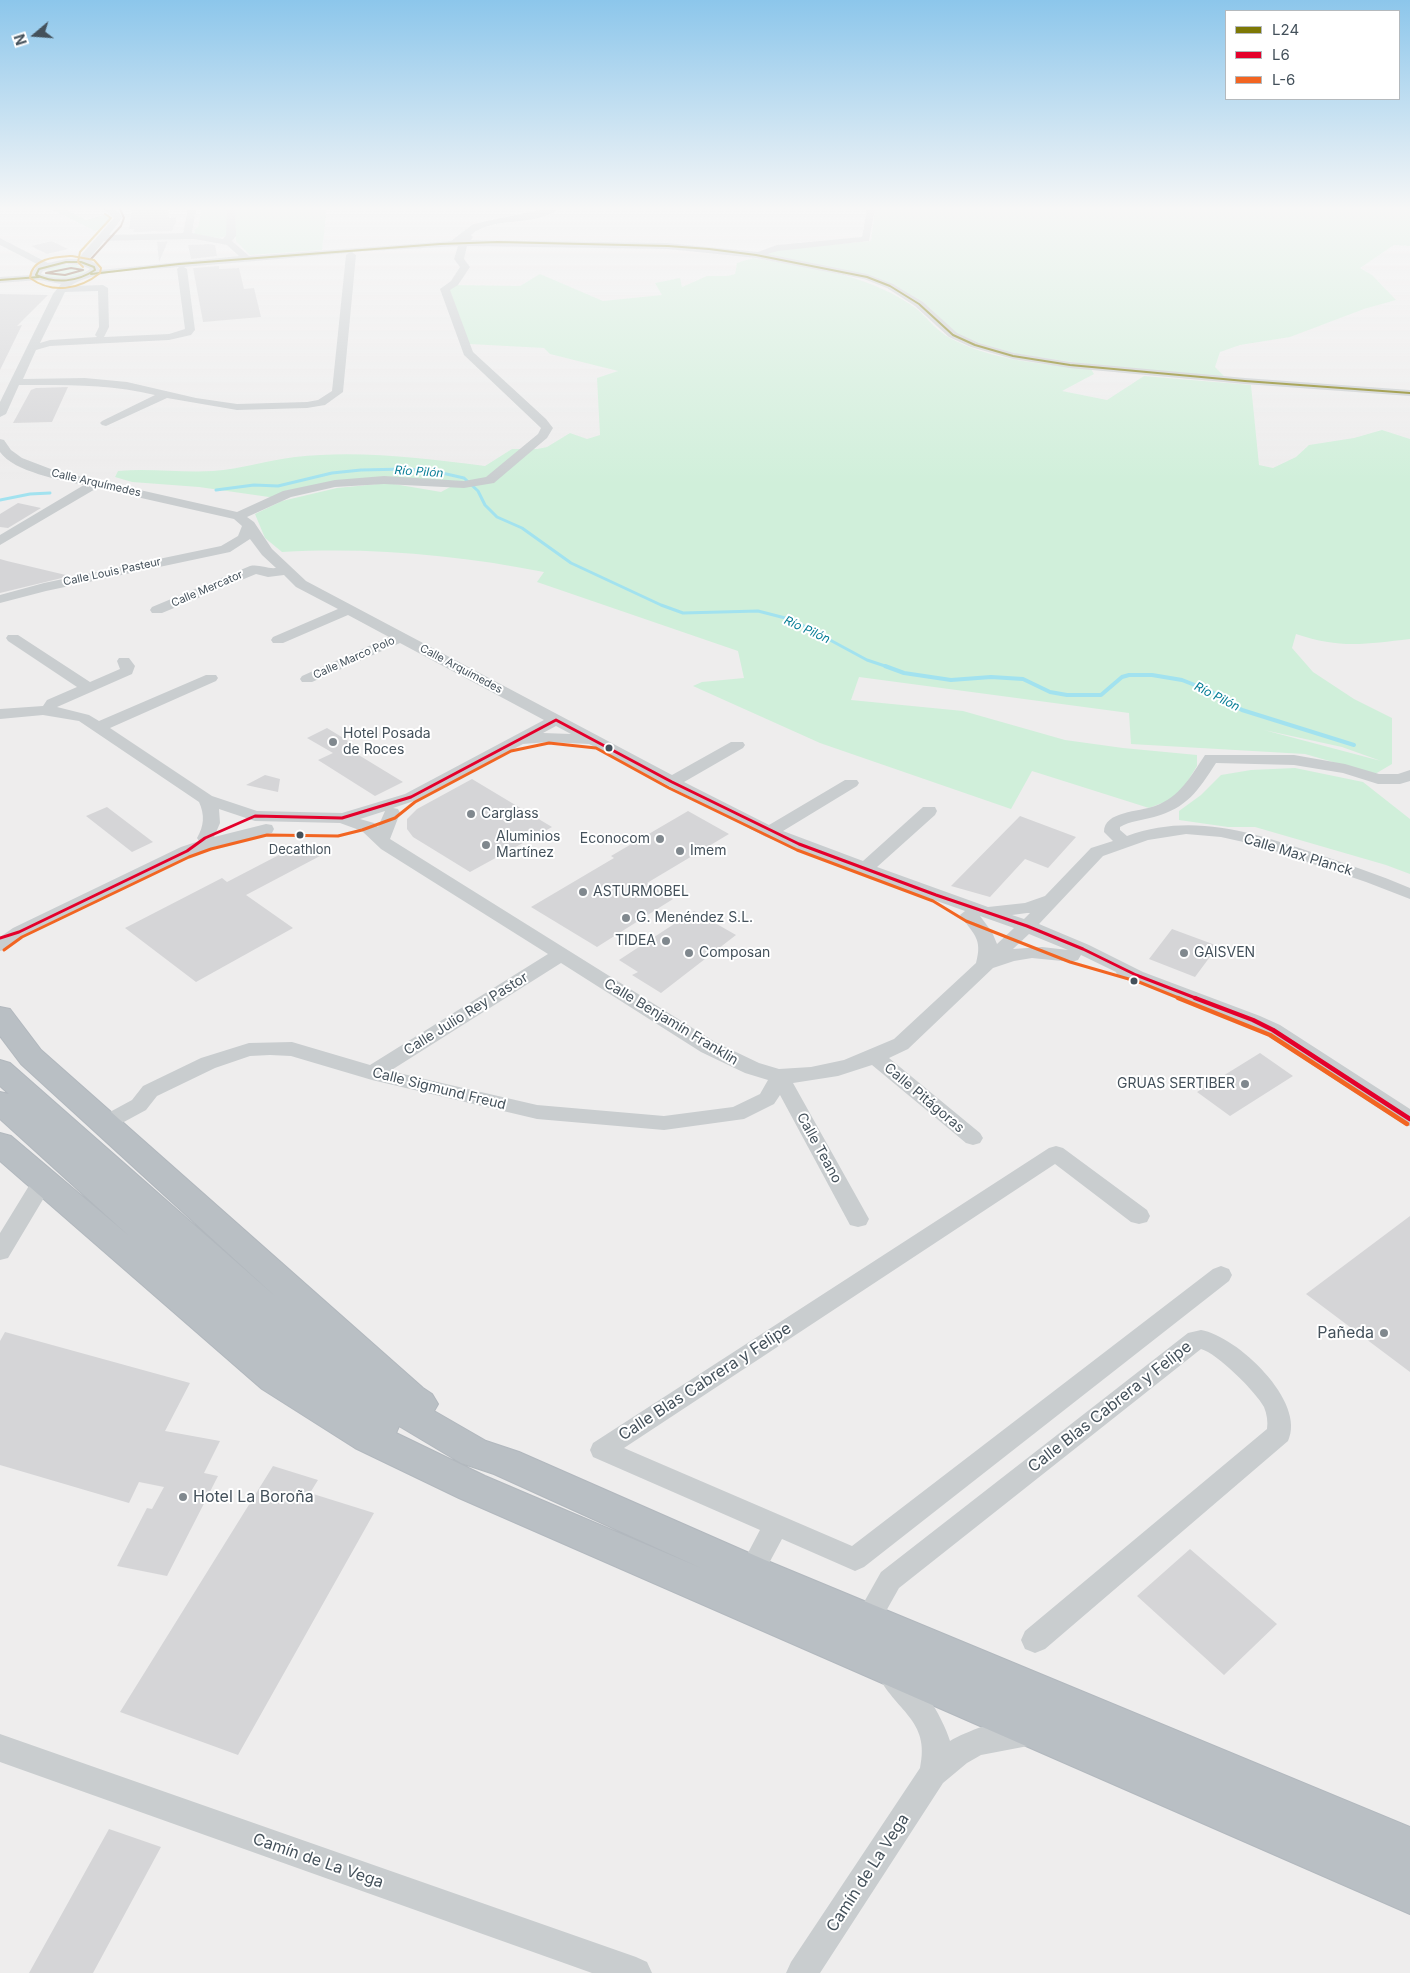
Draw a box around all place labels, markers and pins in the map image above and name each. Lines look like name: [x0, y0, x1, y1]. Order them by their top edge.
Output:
place label: Hotel Posada de Roces: [343, 726, 431, 759]
marker: Hotel Posada de Roces: [327, 736, 339, 748]
unlabelled marker: [604, 743, 614, 753]
place label: Carglass: [481, 806, 539, 822]
marker: Carglass: [465, 808, 477, 820]
place label: Aluminios Martínez: [496, 829, 560, 862]
marker: Decathlon: [295, 830, 305, 840]
place label: Econocom: [580, 831, 650, 847]
marker: Econocom: [654, 833, 666, 845]
marker: Aluminios Martínez: [480, 839, 492, 851]
place label: Decathlon: [269, 842, 331, 858]
place label: Imem: [690, 843, 726, 859]
marker: Imem: [674, 845, 686, 857]
place label: ASTURMOBEL: [593, 884, 689, 900]
marker: ASTURMOBEL: [577, 886, 589, 898]
place label: G. Menéndez S.L.: [636, 910, 753, 926]
marker: G. Menéndez S.L.: [620, 912, 632, 924]
place label: TIDEA: [615, 933, 656, 949]
marker: TIDEA: [660, 935, 672, 947]
place label: Composan: [699, 945, 770, 961]
place label: GAISVEN: [1194, 945, 1255, 961]
marker: Composan: [683, 947, 695, 959]
marker: GAISVEN: [1178, 947, 1190, 959]
unlabelled marker: [1129, 976, 1139, 986]
place label: GRUAS SERTIBER: [1117, 1076, 1235, 1092]
marker: GRUAS SERTIBER: [1239, 1078, 1251, 1090]
place label: Pañeda: [1317, 1323, 1374, 1343]
marker: Pañeda: [1378, 1327, 1390, 1339]
place label: Hotel La Boroña: [193, 1487, 314, 1507]
marker: Hotel La Boroña: [177, 1491, 189, 1503]

